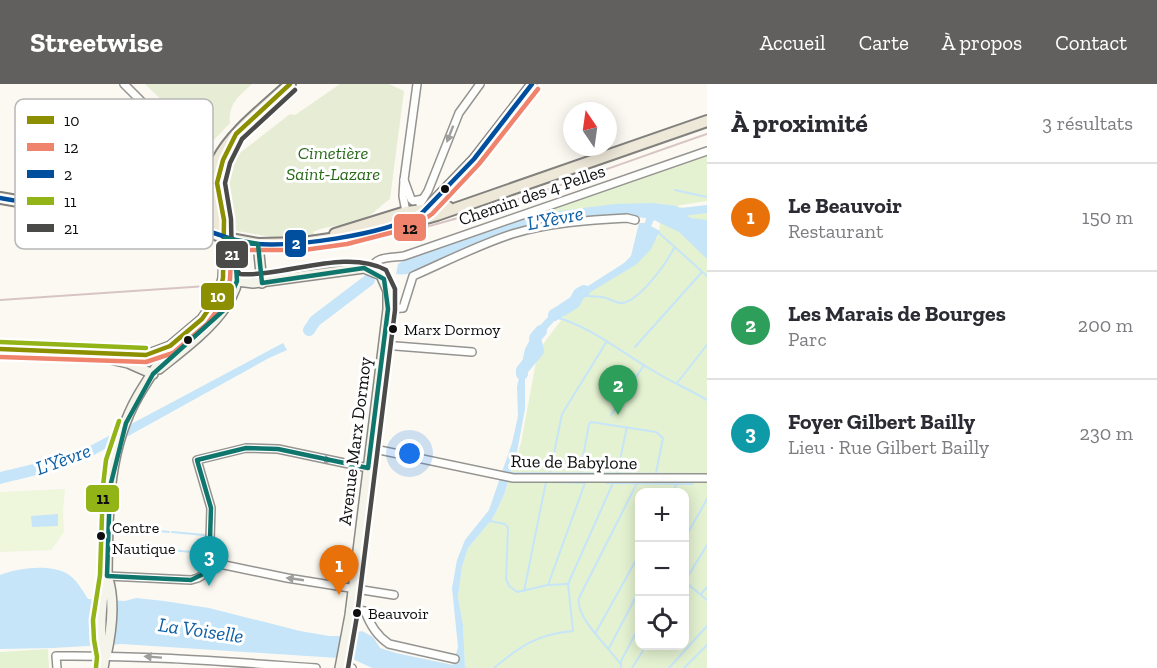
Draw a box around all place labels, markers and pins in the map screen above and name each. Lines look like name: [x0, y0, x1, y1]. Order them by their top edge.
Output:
unlabelled marker: [439, 183, 451, 195]
place label: Marx Dormoy: [404, 320, 501, 339]
marker: Marx Dormoy: [387, 323, 399, 335]
unlabelled marker: [182, 334, 194, 346]
pin: 2: [598, 366, 638, 415]
place label: Centre Nautique: [112, 518, 176, 558]
marker: Centre Nautique: [95, 530, 107, 542]
pin: 3: [190, 536, 228, 586]
pin: 1: [320, 546, 358, 595]
place label: Beauvoir: [368, 604, 429, 623]
marker: Beauvoir: [351, 607, 363, 619]

